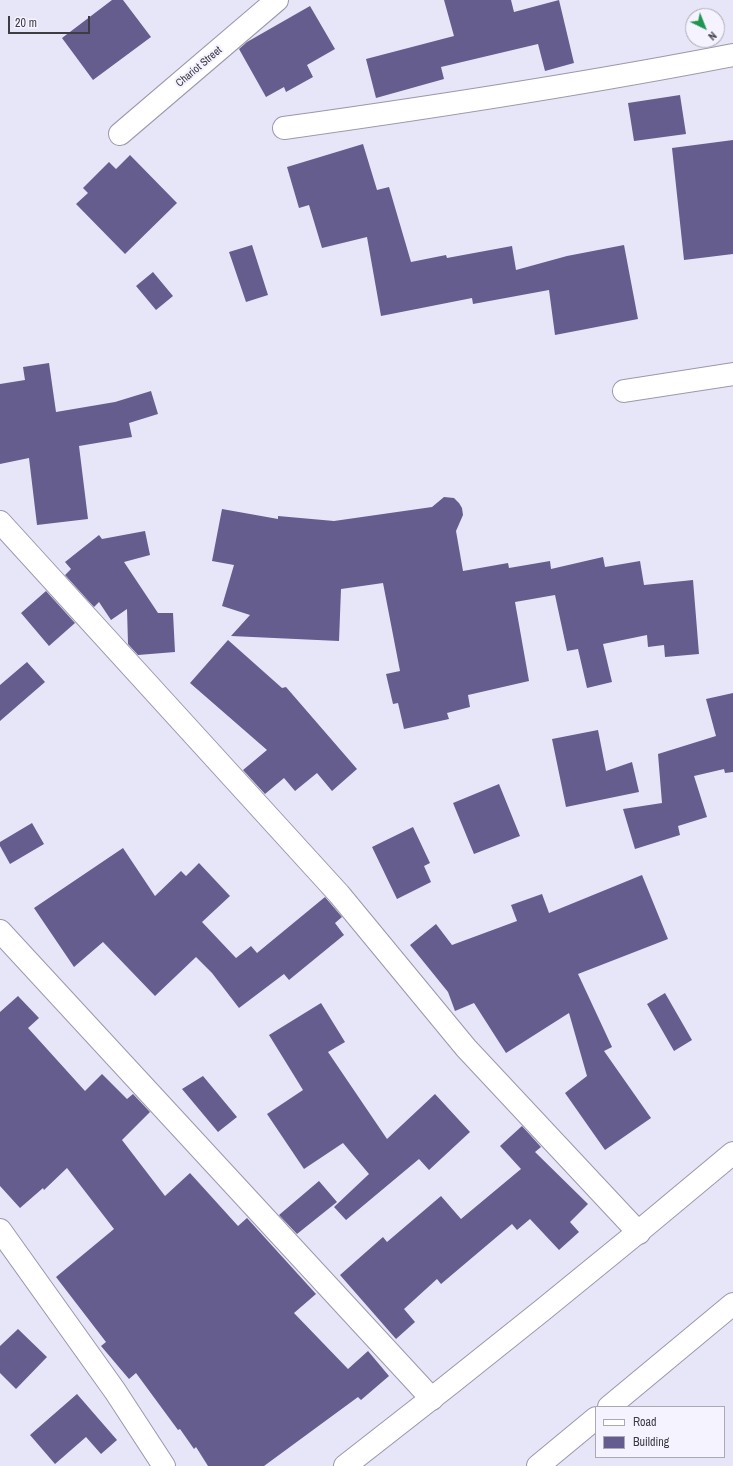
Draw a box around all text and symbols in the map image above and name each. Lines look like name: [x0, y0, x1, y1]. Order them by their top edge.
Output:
scale bar: [10, 8, 92, 34]
north arrow: [685, 8, 725, 48]
text: 20 m: [15, 15, 37, 31]
text: N: [705, 29, 720, 43]
street label: Chariot Street: [173, 44, 225, 90]
legend: [595, 1406, 725, 1458]
text: Road: [633, 1414, 657, 1430]
text: Building: [633, 1434, 669, 1450]

